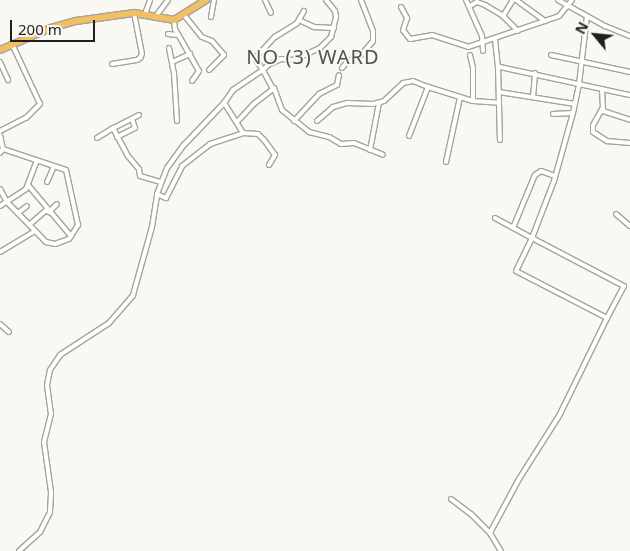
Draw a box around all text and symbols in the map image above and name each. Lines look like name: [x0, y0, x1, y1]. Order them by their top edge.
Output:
scale bar: [12, 10, 98, 42]
north arrow: [570, 10, 620, 60]
text: N: [570, 18, 592, 37]
text: 200 m: [18, 19, 62, 39]
district label: NO (3) WARD: [245, 44, 381, 68]

